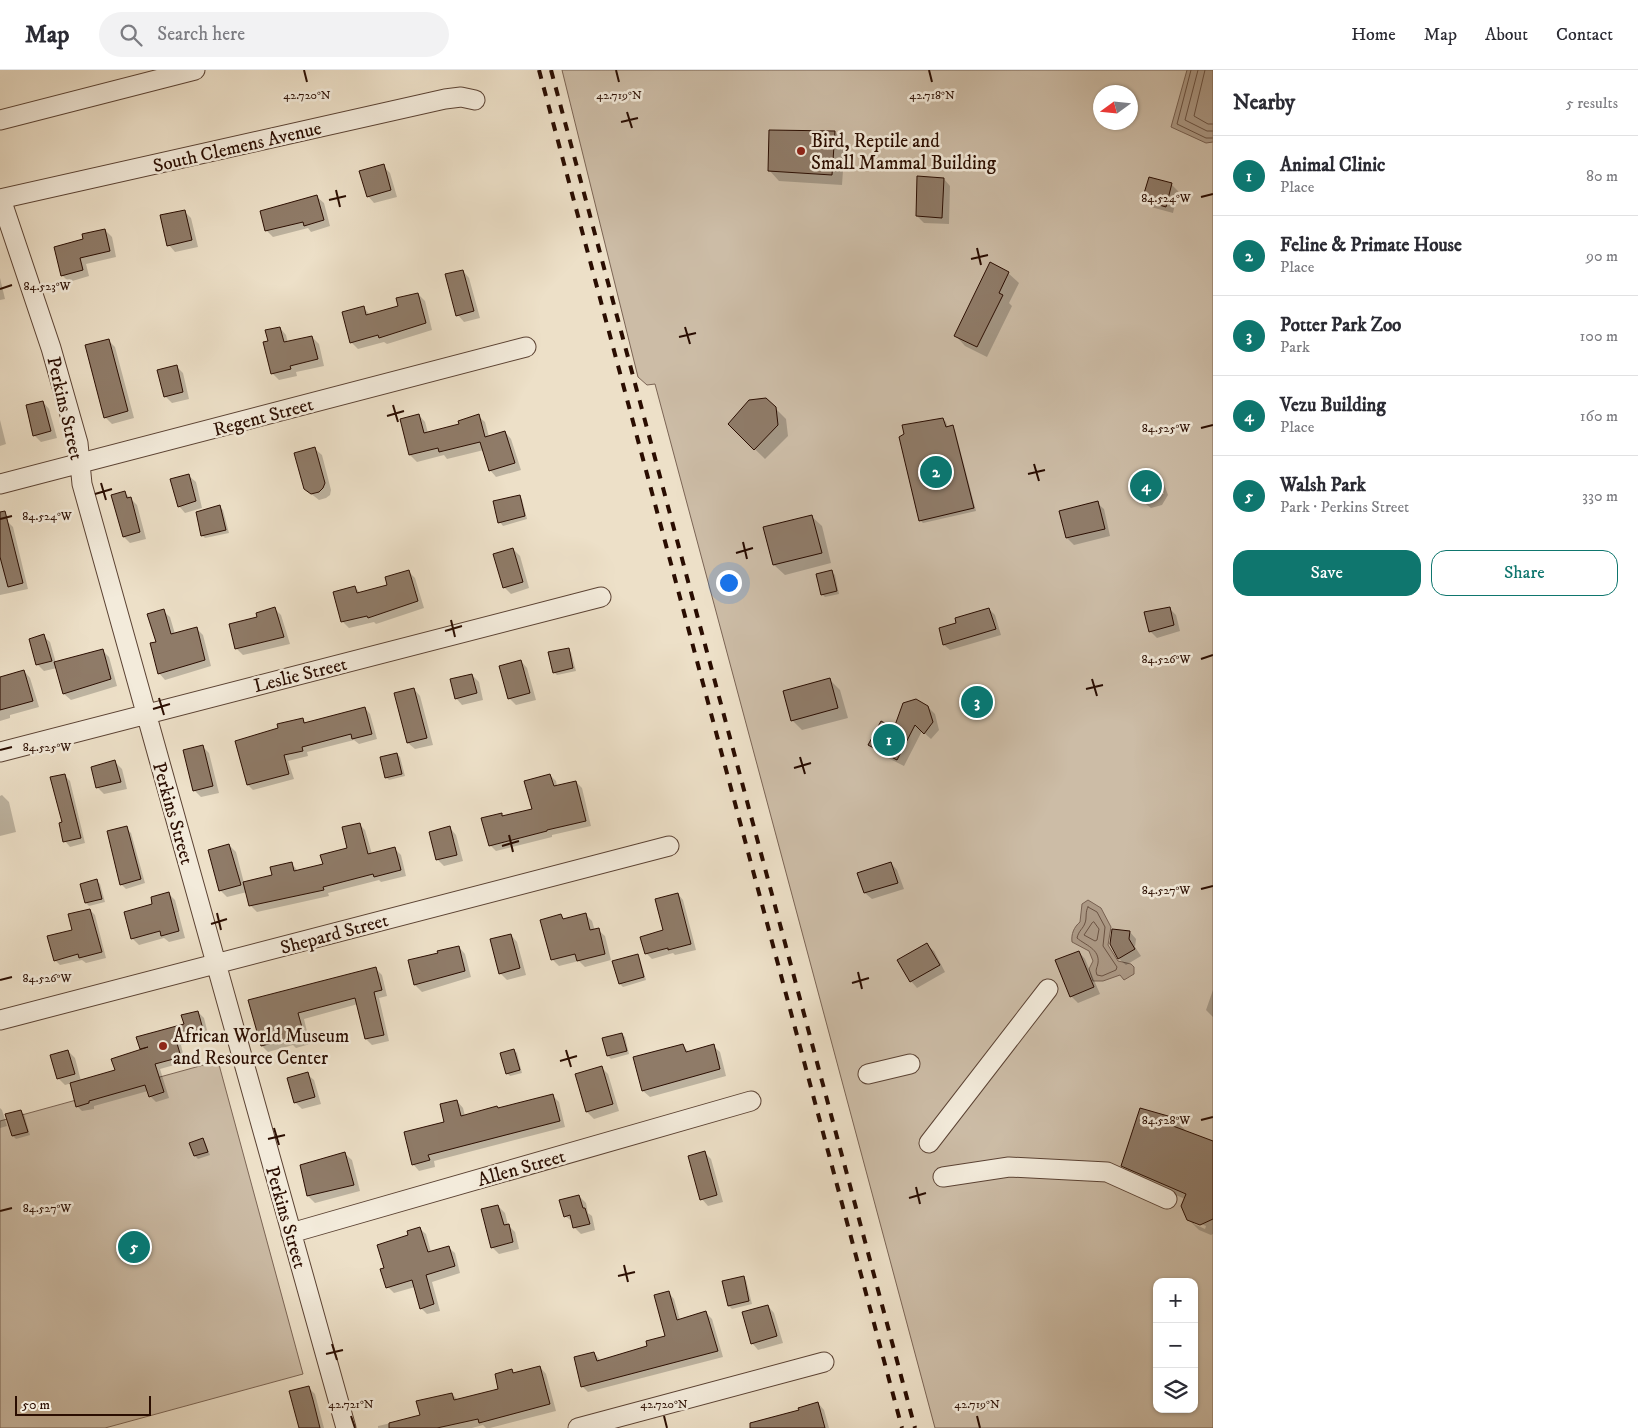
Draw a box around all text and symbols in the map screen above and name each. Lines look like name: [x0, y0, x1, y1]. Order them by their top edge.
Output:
search box: [99, 12, 449, 57]
text: Map: [25, 20, 69, 50]
icon: search: [117, 21, 145, 49]
text: Search here: [157, 23, 245, 46]
text: Home: [1351, 24, 1396, 46]
text: Map: [1424, 24, 1457, 46]
text: About: [1485, 24, 1528, 46]
text: Contact: [1556, 24, 1613, 46]
north arrow: [1093, 85, 1138, 130]
text: 42.720°N: [283, 88, 331, 103]
text: 42.719°N: [596, 88, 642, 103]
text: 42.718°N: [909, 88, 955, 103]
text: Nearby: [1233, 90, 1295, 116]
text: 5 results: [1566, 93, 1618, 113]
street label: South Clemens Avenue: [151, 117, 324, 178]
place label: Bird, Reptile and Small Mammal Building: [811, 130, 997, 175]
marker: Bird, Reptile and Small Mammal Building: [795, 145, 807, 157]
text: Animal Clinic: [1280, 154, 1385, 177]
text: 1: [1246, 166, 1252, 186]
text: 80 m: [1586, 166, 1618, 186]
text: Place: [1280, 177, 1314, 197]
text: 84.524°W: [1141, 191, 1192, 206]
text: Feline & Primate House: [1280, 234, 1462, 257]
text: 2: [1245, 246, 1253, 266]
text: 90 m: [1586, 246, 1618, 266]
text: Place: [1280, 257, 1314, 277]
text: 84.523°W: [23, 279, 72, 294]
text: Potter Park Zoo: [1280, 314, 1401, 337]
text: 3: [1246, 326, 1252, 346]
text: 100 m: [1580, 326, 1618, 346]
text: Park: [1280, 337, 1310, 357]
street label: Perkins Street: [41, 354, 88, 462]
street label: Regent Street: [211, 393, 316, 442]
text: Vezu Building: [1280, 394, 1386, 417]
text: 4: [1244, 406, 1254, 426]
text: 160 m: [1580, 406, 1618, 426]
text: Place: [1280, 417, 1314, 437]
text: 84.525°W: [1142, 421, 1191, 436]
pin: 2: [920, 453, 952, 491]
pin: 4: [1130, 467, 1162, 505]
text: Walsh Park: [1280, 474, 1366, 497]
text: 5: [1245, 486, 1253, 506]
text: 330 m: [1582, 486, 1618, 506]
text: Park · Perkins Street: [1280, 497, 1409, 517]
text: 84.524°W: [22, 509, 73, 524]
button: Save: [1233, 550, 1421, 596]
button: Share: [1431, 550, 1618, 596]
your location: [716, 570, 742, 596]
text: 84.526°W: [1142, 652, 1191, 667]
street label: Leslie Street: [251, 653, 349, 698]
pin: 3: [961, 683, 993, 721]
pin: 1: [873, 721, 905, 759]
text: 84.525°W: [23, 740, 72, 755]
street label: Perkins Street: [147, 760, 198, 867]
text: 84.527°W: [1142, 883, 1191, 898]
street label: Shepard Street: [278, 909, 391, 960]
text: 84.526°W: [23, 971, 72, 986]
place label: African World Museum and Resource Center: [173, 1025, 349, 1070]
marker: African World Museum and Resource Center: [157, 1040, 169, 1052]
text: 84.528°W: [1142, 1113, 1191, 1128]
street label: Allen Street: [475, 1145, 568, 1192]
street label: Perkins Street: [260, 1164, 311, 1271]
text: 84.527°W: [23, 1201, 72, 1216]
pin: 5: [118, 1228, 150, 1266]
map controls: [1153, 1278, 1198, 1413]
button: +: [1153, 1278, 1198, 1323]
button: −: [1153, 1323, 1198, 1368]
button: layers: [1153, 1368, 1198, 1413]
scale bar: [15, 1393, 151, 1416]
text: 50 m: [22, 1396, 50, 1414]
text: 42.721°N: [328, 1397, 374, 1412]
text: 42.720°N: [640, 1397, 688, 1412]
text: 42.719°N: [954, 1397, 1000, 1412]

